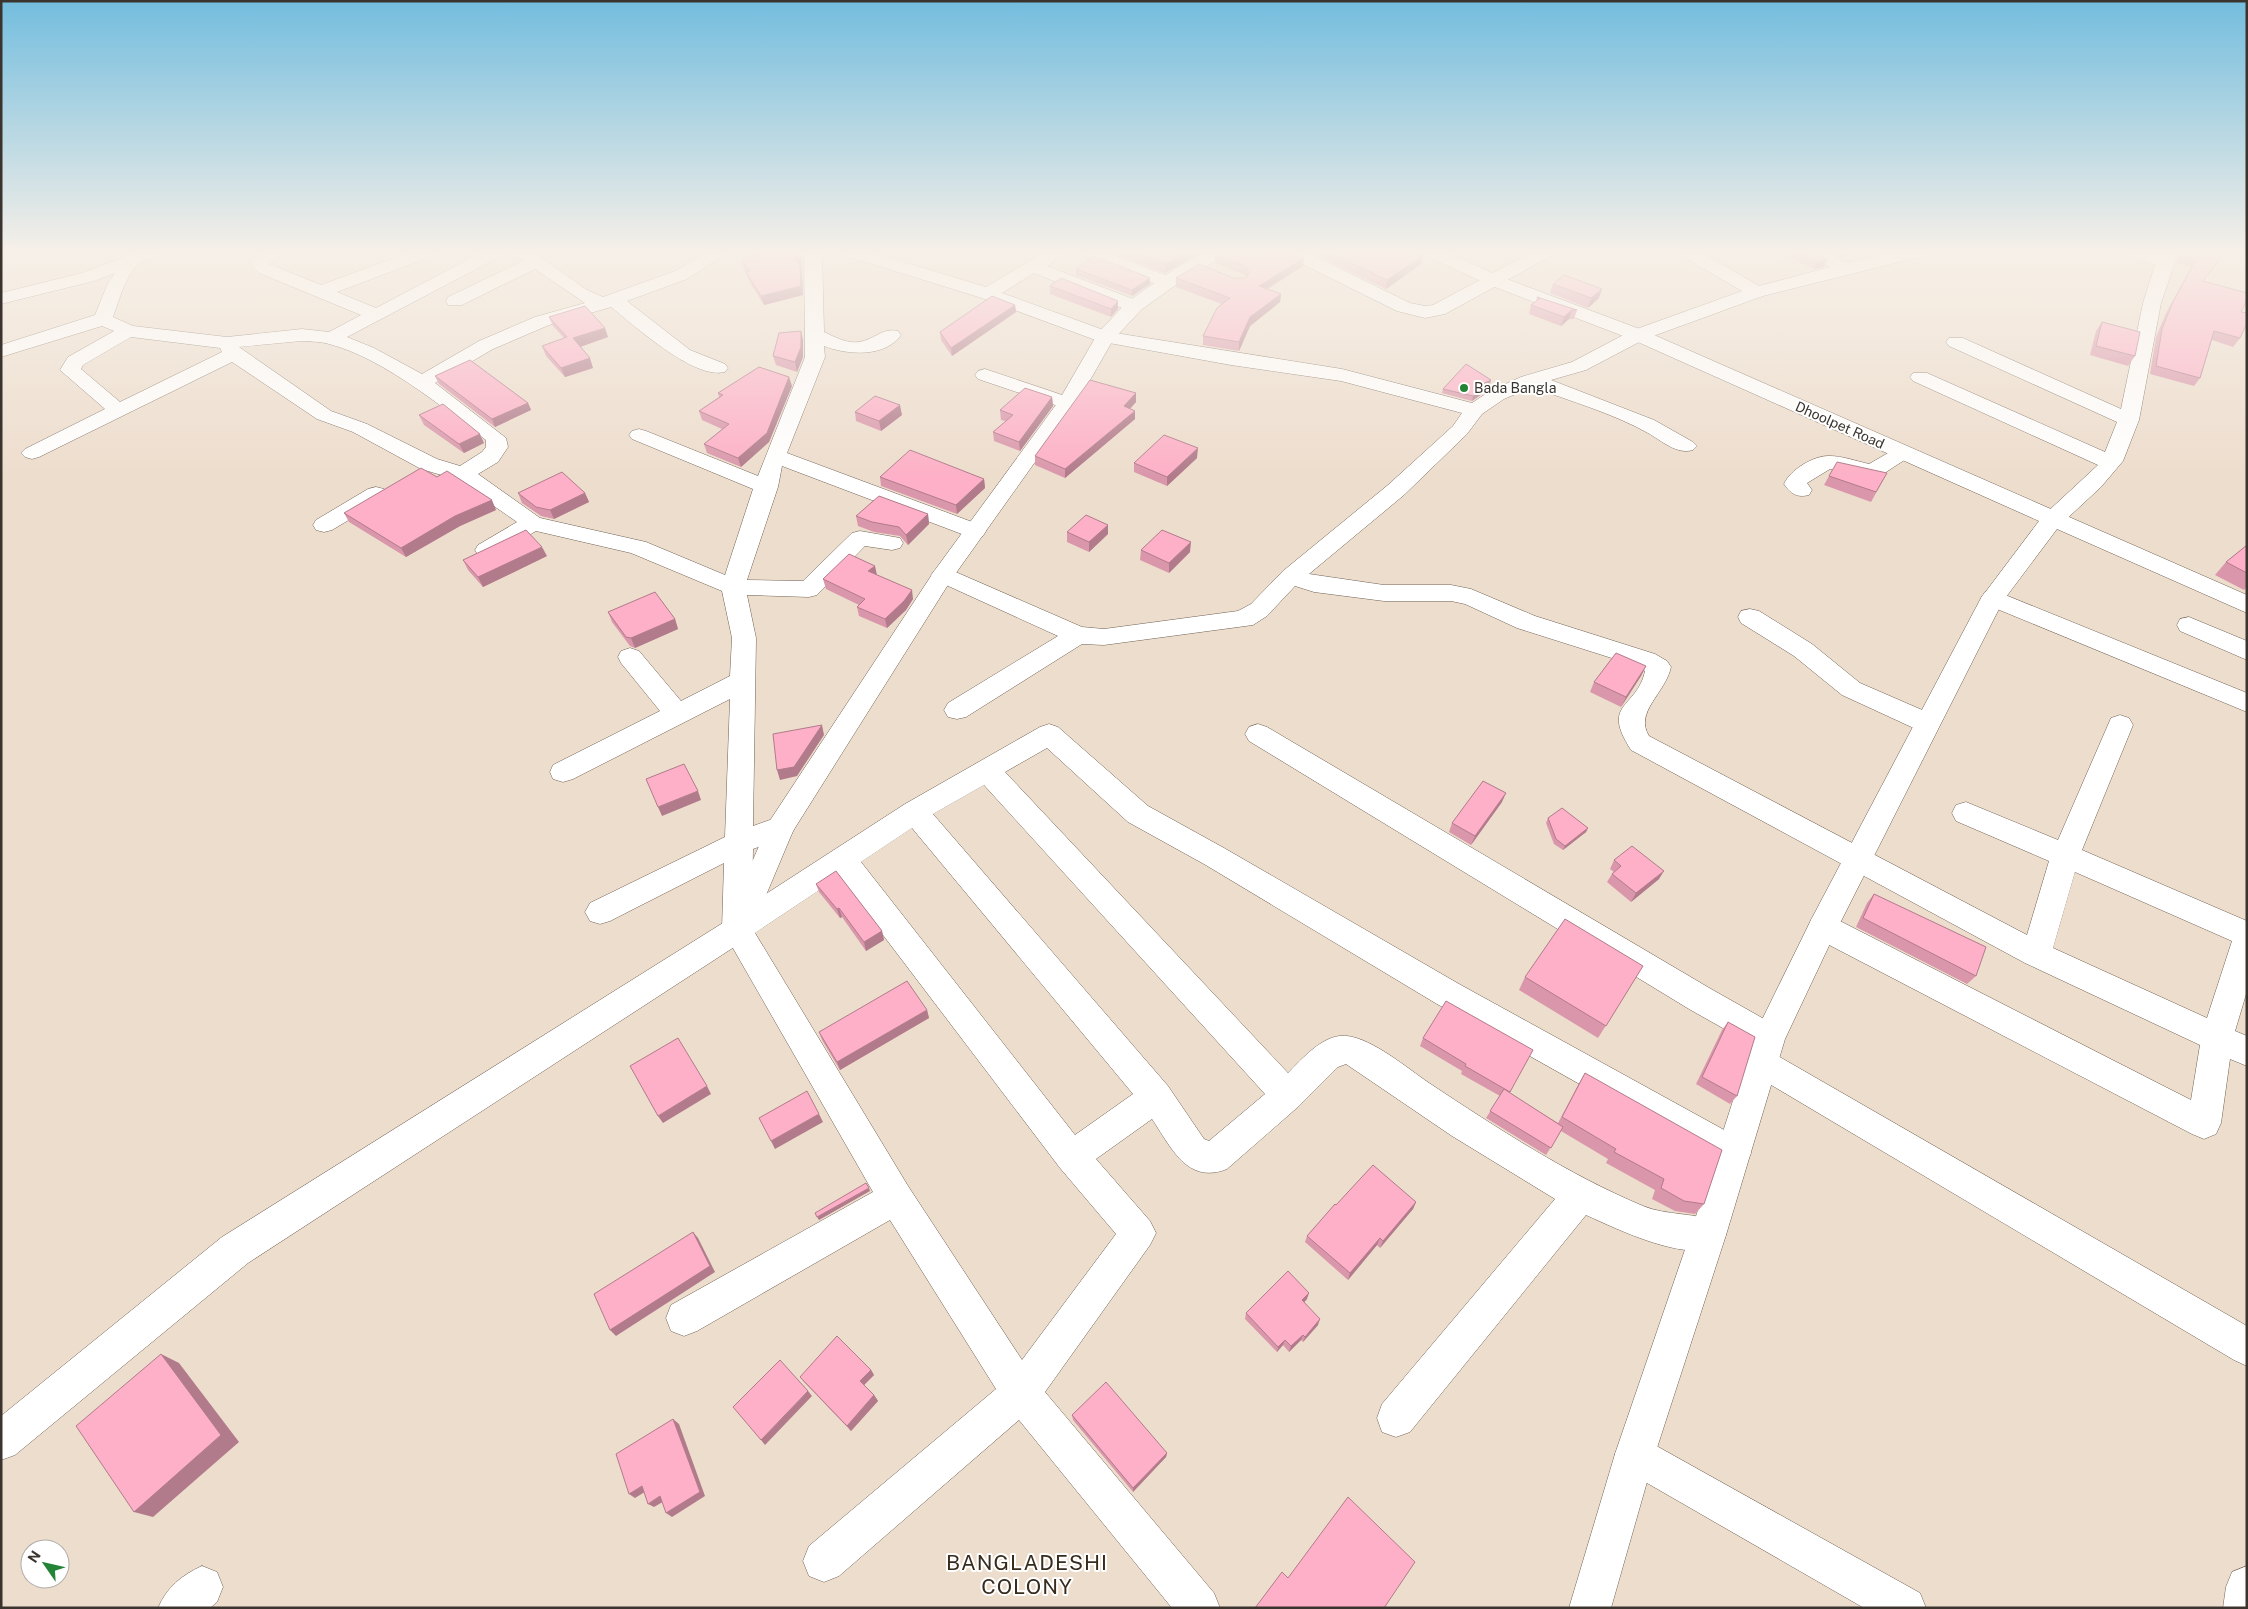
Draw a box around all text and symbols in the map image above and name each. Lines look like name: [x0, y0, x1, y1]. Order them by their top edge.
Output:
place label: Bada Bangla: [1474, 380, 1556, 396]
marker: Bada Bangla: [1458, 382, 1470, 394]
street label: Dhoolpet Road: [1793, 398, 1887, 452]
north arrow: [20, 1539, 70, 1589]
text: N: [25, 1548, 44, 1566]
district label: BANGLADESHI COLONY: [946, 1550, 1108, 1599]

